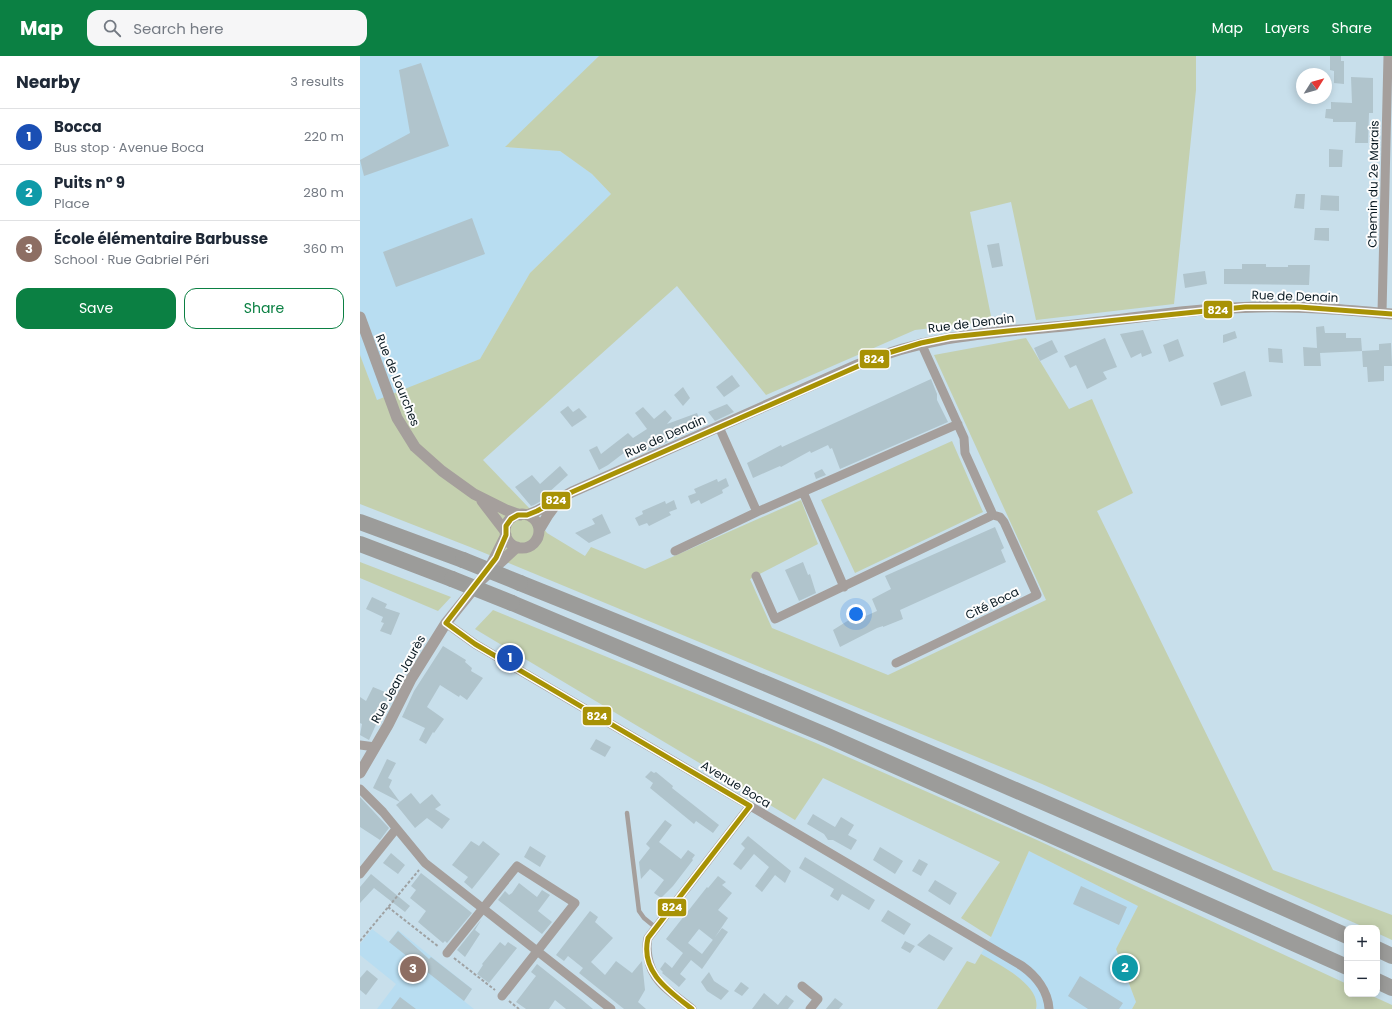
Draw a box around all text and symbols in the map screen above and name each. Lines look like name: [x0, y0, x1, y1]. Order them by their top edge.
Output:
search box: [87, 10, 367, 46]
text: Map: [20, 15, 63, 42]
icon: search: [101, 17, 123, 39]
text: Search here: [133, 18, 224, 39]
text: Map: [1212, 18, 1243, 38]
text: Layers: [1265, 18, 1309, 38]
text: Share: [1331, 18, 1372, 38]
north arrow: [1296, 68, 1332, 104]
text: Nearby: [16, 70, 80, 94]
text: 3 results: [290, 72, 344, 91]
text: Bocca: [54, 116, 102, 137]
street label: Chemin du 2e Marais: [1363, 120, 1383, 248]
text: 1: [27, 127, 31, 146]
text: 220 m: [304, 127, 344, 146]
text: Bus stop · Avenue Boca: [54, 138, 204, 157]
text: Puits n° 9: [54, 172, 125, 193]
text: 2: [25, 183, 33, 202]
text: 280 m: [303, 183, 344, 202]
text: Place: [54, 194, 89, 213]
text: École élémentaire Barbusse: [54, 228, 268, 249]
text: 3: [25, 239, 33, 258]
text: 360 m: [303, 239, 344, 258]
text: School · Rue Gabriel Péri: [54, 250, 209, 269]
street label: Rue de Denain: [1251, 286, 1339, 306]
button: Save: [16, 288, 176, 329]
button: Share: [184, 288, 344, 329]
line badge: 824: [1203, 300, 1233, 319]
text: 824: [1208, 302, 1229, 318]
street label: Rue de Denain: [927, 309, 1015, 337]
street label: Rue de Lourches: [372, 331, 424, 429]
line badge: 824: [859, 349, 890, 369]
text: 824: [864, 351, 885, 367]
street label: Rue de Denain: [622, 411, 708, 461]
line badge: 824: [541, 491, 571, 510]
text: 824: [546, 492, 567, 508]
street label: Cité Boca: [962, 583, 1022, 623]
your location: [846, 604, 866, 624]
street label: Rue Jean Jaurès: [367, 632, 429, 726]
pin: 1: [497, 643, 523, 673]
line badge: 824: [582, 706, 612, 726]
text: 824: [587, 708, 608, 724]
street label: Avenue Boca: [698, 756, 774, 812]
line badge: 824: [657, 898, 687, 917]
text: 824: [662, 899, 683, 915]
map controls: [1344, 925, 1380, 997]
button: +: [1344, 925, 1380, 961]
pin: 2: [1112, 953, 1138, 983]
pin: 3: [400, 954, 426, 984]
button: −: [1344, 961, 1380, 997]

